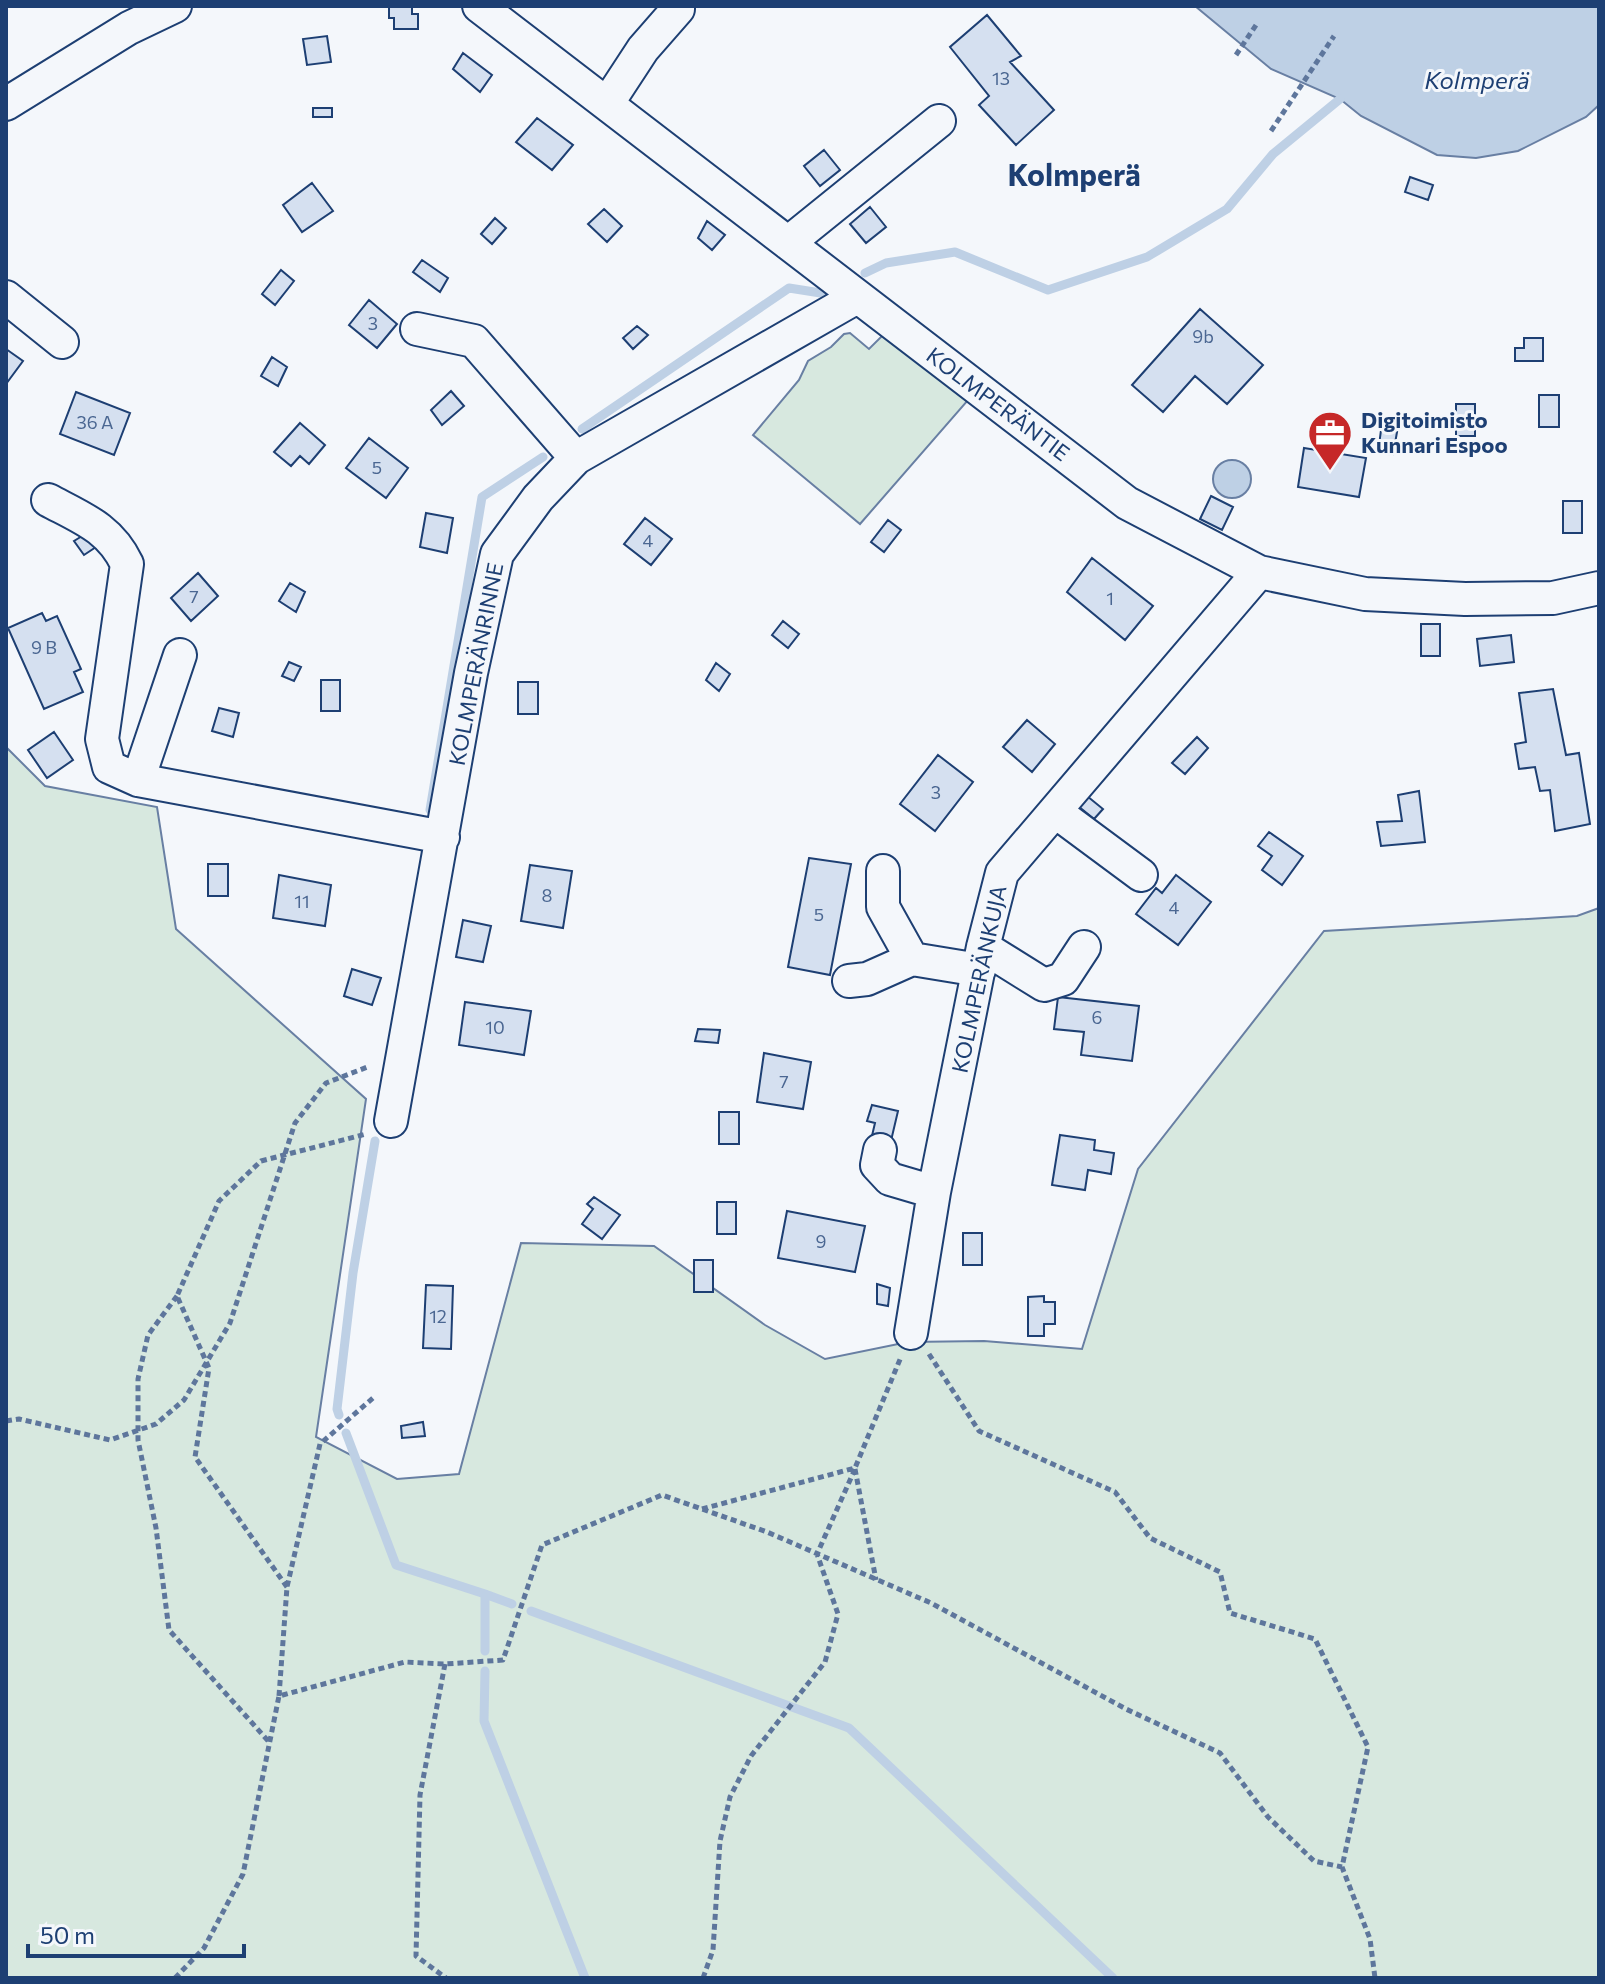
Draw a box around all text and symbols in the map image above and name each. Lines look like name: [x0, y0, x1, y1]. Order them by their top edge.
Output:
water label: Kolmperä: [1425, 65, 1530, 94]
house number: 13: [992, 67, 1010, 89]
district label: Kolmperä: [1007, 155, 1141, 192]
house number: 3: [368, 312, 378, 334]
house number: 9b: [1192, 325, 1214, 347]
street label: KOLMPERÄNTIE: [921, 341, 1075, 466]
place label: Digitoimisto Kunnari Espoo: [1361, 406, 1508, 458]
office icon: Digitoimisto Kunnari Espoo: [1306, 409, 1354, 472]
house number: 36 A: [76, 411, 114, 433]
house number: 5: [372, 456, 382, 478]
house number: 4: [643, 529, 654, 551]
street label: KOLMPERÄNRINNE: [443, 560, 508, 768]
house number: 7: [189, 585, 199, 607]
house number: 1: [1106, 587, 1114, 609]
house number: 9 B: [31, 636, 57, 658]
house number: 3: [931, 781, 941, 803]
street label: KOLMPERÄNKUJA: [945, 882, 1012, 1075]
house number: 8: [542, 884, 553, 906]
house number: 11: [294, 890, 310, 912]
house number: 4: [1169, 896, 1180, 918]
house number: 5: [814, 903, 824, 925]
house number: 6: [1092, 1006, 1102, 1028]
house number: 10: [485, 1016, 505, 1038]
house number: 7: [779, 1070, 789, 1092]
house number: 9: [816, 1230, 826, 1252]
house number: 12: [429, 1305, 447, 1327]
scale bar: [28, 1908, 244, 1958]
text: 50 m: [40, 1920, 95, 1949]

